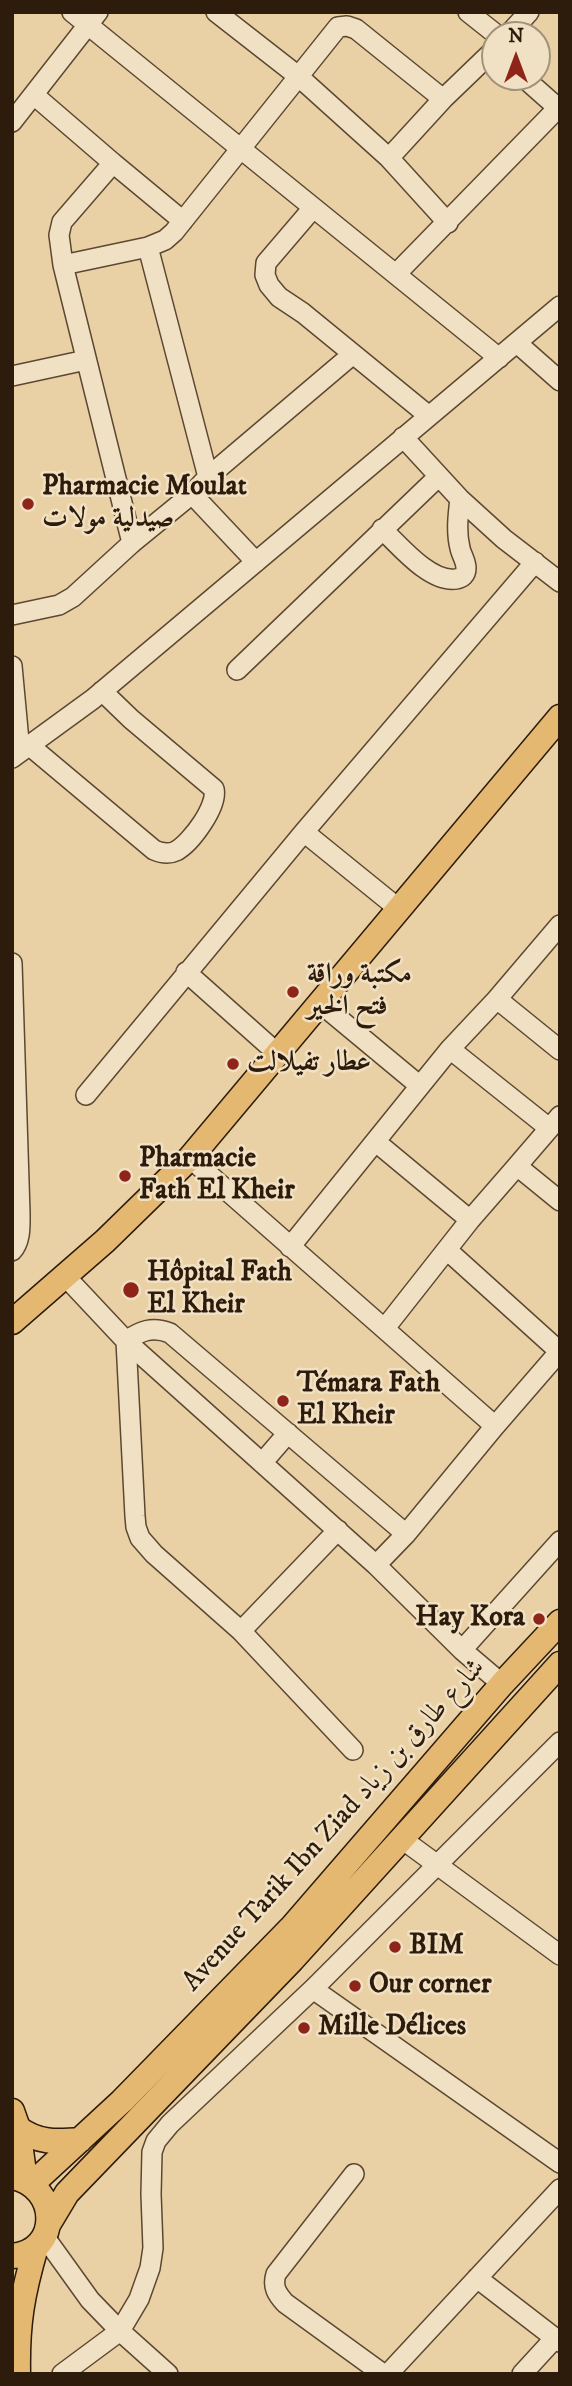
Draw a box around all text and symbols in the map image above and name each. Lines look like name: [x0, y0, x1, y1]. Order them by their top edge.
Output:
north arrow: [481, 21, 551, 91]
text: N: [508, 25, 524, 48]
place label: Pharmacie Moulat صيدلية مولات: [42, 471, 247, 537]
marker: Pharmacie Moulat صيدلية مولات: [20, 496, 36, 512]
place label: مكتبة وراقة فتح الخير: [307, 959, 412, 1025]
marker: مكتبة وراقة فتح الخير: [285, 984, 301, 1000]
place label: عطار تفيلالت: [247, 1047, 371, 1081]
marker: عطار تفيلالت: [225, 1056, 241, 1072]
place label: Pharmacie Fath El Kheir: [139, 1143, 295, 1209]
marker: Pharmacie Fath El Kheir: [117, 1168, 133, 1184]
place label: Hôpital Fath El Kheir: [147, 1257, 292, 1323]
marker: Hôpital Fath El Kheir: [121, 1280, 141, 1300]
place label: Témara Fath El Kheir: [297, 1368, 440, 1434]
marker: Témara Fath El Kheir: [275, 1393, 291, 1409]
place label: Hay Kora: [415, 1602, 525, 1636]
marker: Hay Kora: [531, 1611, 547, 1627]
street label: Avenue Tarik Ibn Ziad شارع طارق بن زياد: [177, 1653, 493, 1999]
place label: BIM: [409, 1930, 464, 1964]
marker: BIM: [387, 1939, 403, 1955]
place label: Our corner: [369, 1969, 491, 2003]
marker: Our corner: [347, 1978, 363, 1994]
place label: Mille Délices: [318, 2011, 466, 2045]
marker: Mille Délices: [296, 2020, 312, 2036]

